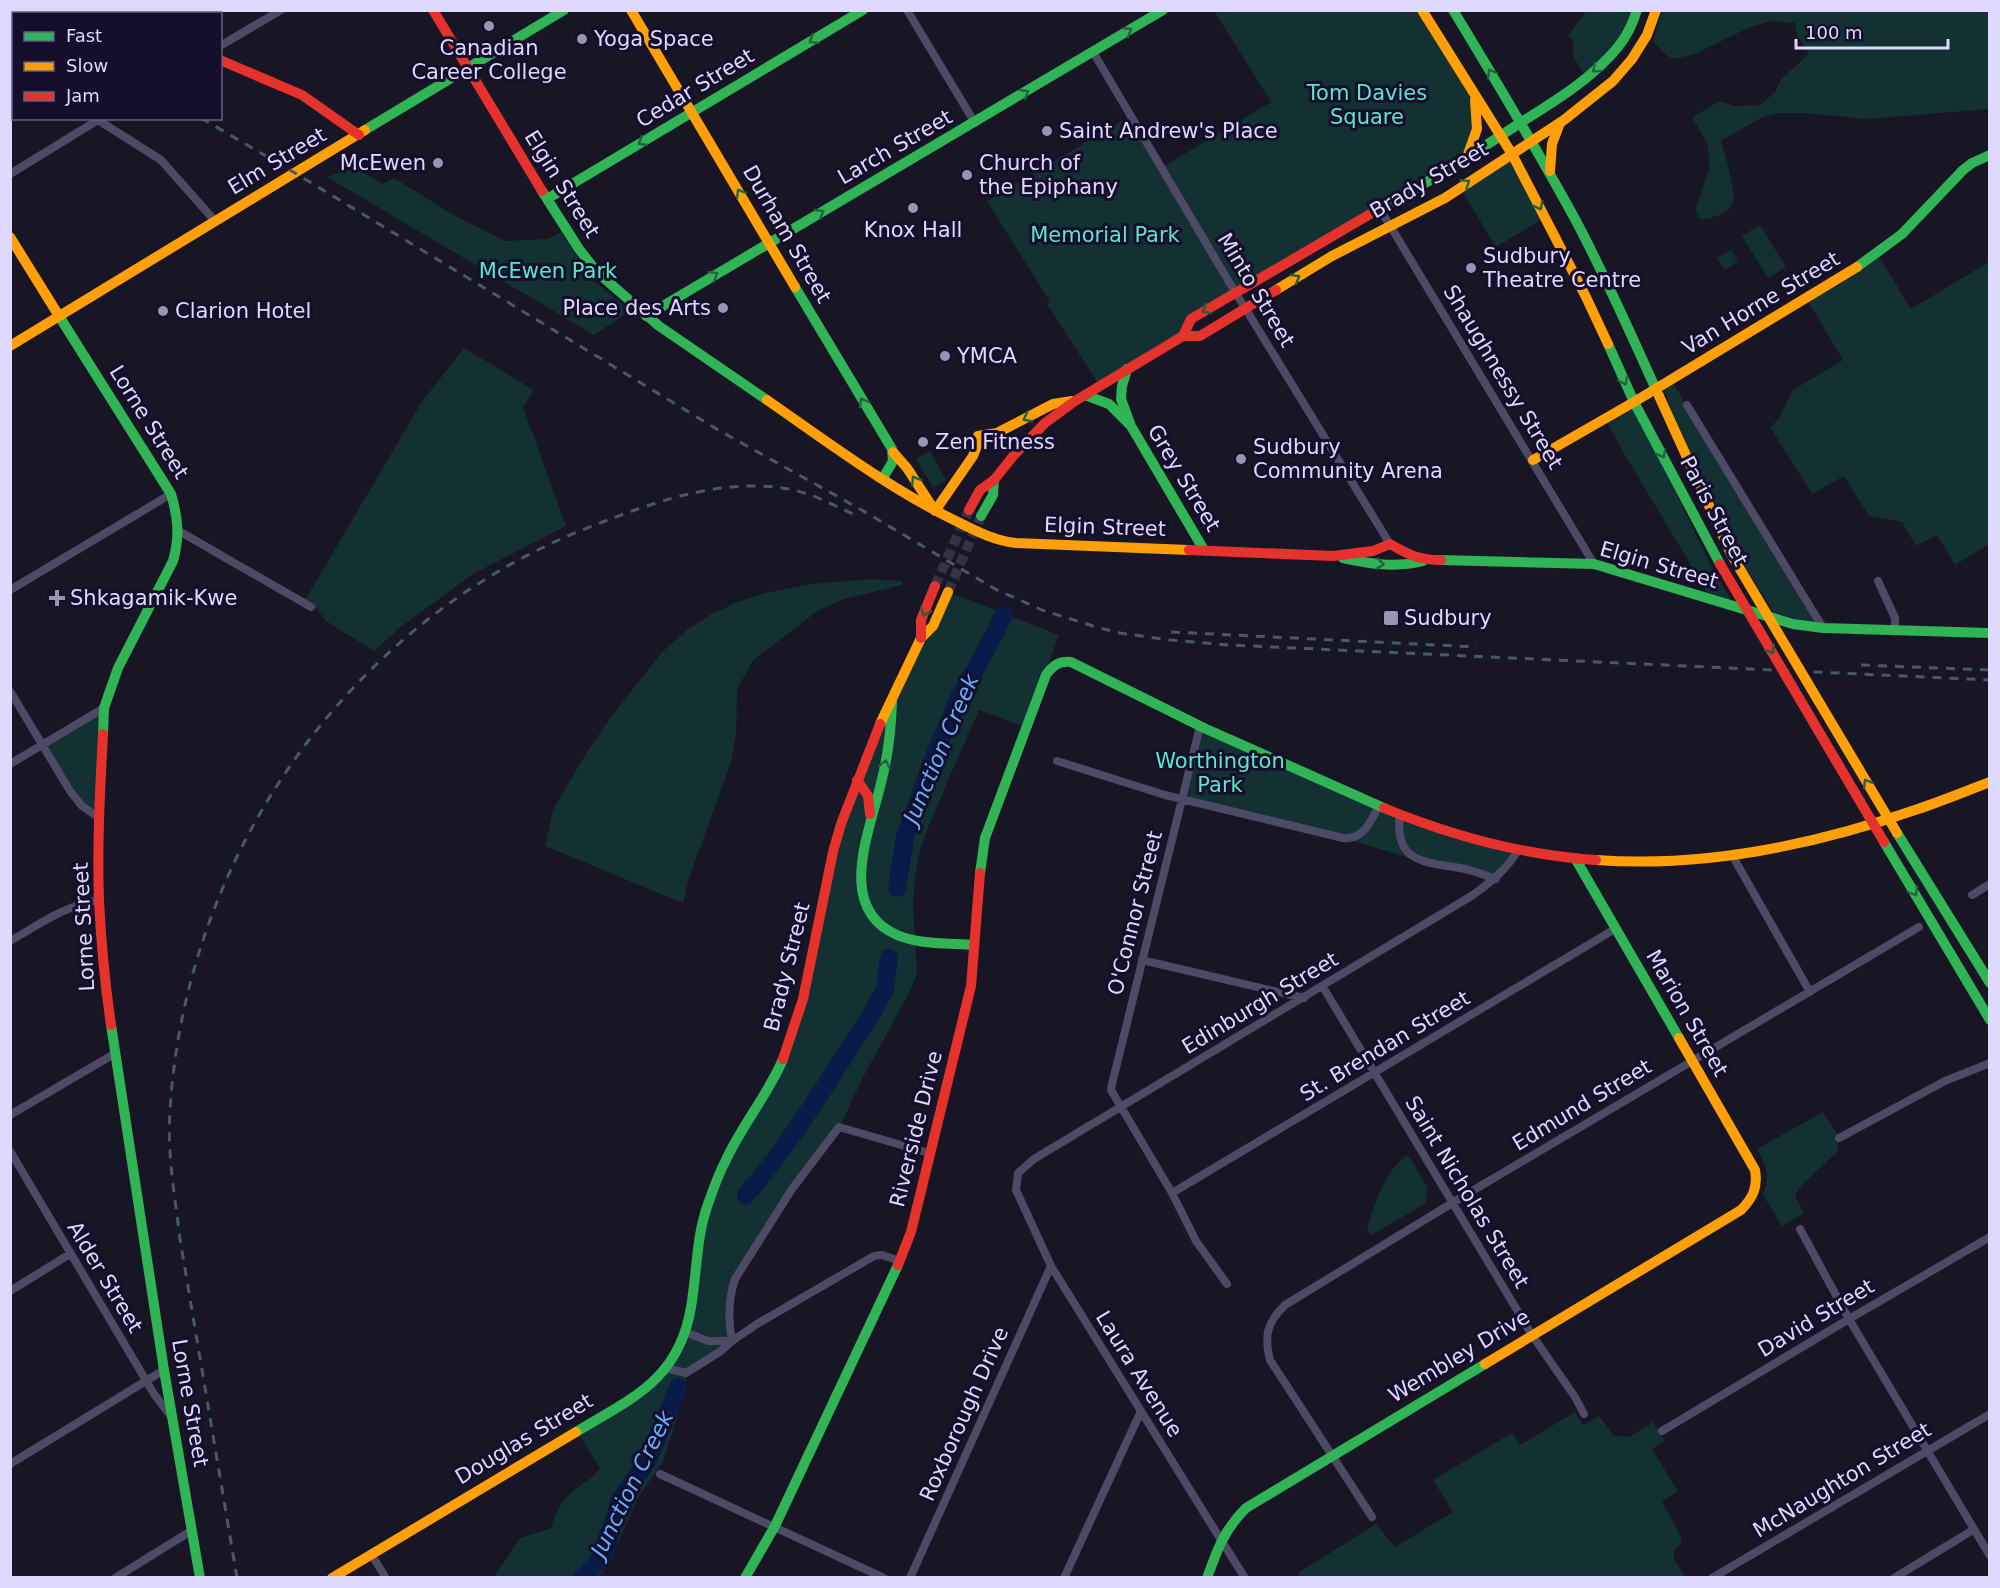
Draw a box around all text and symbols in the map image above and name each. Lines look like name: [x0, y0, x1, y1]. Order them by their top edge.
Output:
legend: [12, 12, 222, 120]
scale bar: [1796, 12, 1948, 50]
marker: Canadian Career College: [482, 19, 496, 33]
text: 100 m: [1805, 22, 1863, 43]
text: Fast: [66, 25, 102, 46]
place label: Yoga Space: [593, 27, 714, 51]
one-way arrow: [1122, 27, 1132, 39]
marker: Yoga Space: [575, 32, 589, 46]
one-way arrow: [809, 33, 819, 45]
place label: Canadian Career College: [411, 36, 567, 84]
street label: Cedar Street: [632, 43, 758, 133]
text: Slow: [66, 55, 108, 76]
one-way arrow: [1592, 62, 1603, 73]
one-way arrow: [1486, 69, 1498, 79]
park label: Tom Davies Square: [1306, 81, 1427, 129]
text: Jam: [65, 85, 100, 106]
one-way arrow: [1019, 89, 1029, 101]
street label: Larch Street: [834, 105, 956, 189]
place label: Saint Andrew's Place: [1059, 119, 1278, 143]
street label: Elm Street: [224, 122, 330, 200]
marker: Saint Andrew's Place: [1040, 124, 1054, 138]
street label: Elgin Street: [519, 126, 605, 242]
one-way arrow: [638, 134, 648, 146]
street label: Brady Street: [1366, 137, 1492, 223]
place label: McEwen: [340, 151, 426, 175]
place label: Church of the Epiphany: [979, 151, 1118, 199]
marker: McEwen: [431, 156, 445, 170]
street label: Durham Street: [738, 161, 836, 307]
marker: Church of the Epiphany: [960, 168, 974, 182]
one-way arrow: [1459, 179, 1470, 190]
one-way arrow: [736, 189, 748, 199]
one-way arrow: [1532, 199, 1543, 210]
marker: Knox Hall: [906, 201, 920, 215]
one-way arrow: [814, 209, 824, 221]
place label: Knox Hall: [864, 218, 962, 242]
park label: Memorial Park: [1030, 223, 1181, 247]
street label: Minto Street: [1213, 229, 1299, 351]
place label: Sudbury Theatre Centre: [1482, 244, 1641, 292]
street label: Van Horne Street: [1678, 247, 1844, 359]
park label: McEwen Park: [479, 259, 618, 283]
marker: Sudbury Theatre Centre: [1464, 261, 1478, 275]
one-way arrow: [708, 271, 718, 282]
one-way arrow: [1290, 274, 1300, 286]
street label: Shaughnessy Street: [1439, 281, 1567, 473]
place label: Place des Arts: [562, 296, 711, 320]
place label: Clarion Hotel: [175, 299, 311, 323]
marker: Place des Arts: [716, 301, 730, 315]
one-way arrow: [1202, 303, 1212, 315]
marker: Clarion Hotel: [156, 304, 170, 318]
place label: YMCA: [956, 344, 1018, 368]
marker: YMCA: [938, 349, 952, 363]
street label: Lorne Street: [105, 361, 193, 483]
one-way arrow: [1617, 374, 1629, 385]
one-way arrow: [859, 398, 870, 408]
one-way arrow: [1023, 411, 1033, 422]
street label: Grey Street: [1143, 420, 1225, 536]
place label: Zen Fitness: [935, 430, 1055, 454]
marker: Zen Fitness: [916, 435, 930, 449]
place label: Sudbury Community Arena: [1253, 435, 1443, 483]
one-way arrow: [1655, 448, 1666, 458]
marker: Sudbury Community Arena: [1234, 452, 1248, 466]
street label: Paris Street: [1675, 452, 1753, 570]
one-way arrow: [912, 476, 923, 487]
street label: Elgin Street: [1044, 513, 1166, 541]
street label: Elgin Street: [1597, 537, 1721, 593]
one-way arrow: [1375, 557, 1384, 569]
place label: Shkagamik-Kwe: [70, 586, 237, 610]
marker: Shkagamik-Kwe: [48, 589, 66, 607]
one-way arrow: [920, 605, 932, 616]
place label: Sudbury: [1404, 606, 1492, 630]
marker: Sudbury: [1382, 609, 1400, 627]
one-way arrow: [1764, 644, 1775, 654]
water label: Junction Creek: [897, 669, 984, 831]
park label: Worthington Park: [1155, 749, 1285, 797]
one-way arrow: [878, 759, 891, 769]
one-way arrow: [1863, 779, 1874, 789]
street label: O'Connor Street: [1103, 828, 1167, 998]
street label: Lorne Street: [69, 862, 99, 992]
one-way arrow: [1907, 886, 1918, 896]
street label: Brady Street: [759, 900, 815, 1034]
street label: Marion Street: [1641, 945, 1733, 1081]
street label: Edinburgh Street: [1178, 947, 1342, 1059]
street label: St. Brendan Street: [1296, 986, 1474, 1106]
street label: Riverside Drive: [885, 1048, 947, 1210]
street label: Edmund Street: [1508, 1054, 1656, 1156]
street label: Saint Nicholas Street: [1400, 1092, 1534, 1292]
street label: Alder Street: [62, 1217, 148, 1337]
street label: David Street: [1754, 1274, 1878, 1362]
street label: Wembley Drive: [1384, 1304, 1534, 1408]
street label: Laura Avenue: [1091, 1307, 1187, 1441]
street label: Roxborough Drive: [915, 1323, 1013, 1505]
street label: Lorne Street: [167, 1337, 213, 1469]
street label: Douglas Street: [451, 1389, 597, 1489]
water label: Junction Creek: [584, 1406, 679, 1565]
street label: McNaughton Street: [1749, 1417, 1935, 1543]

